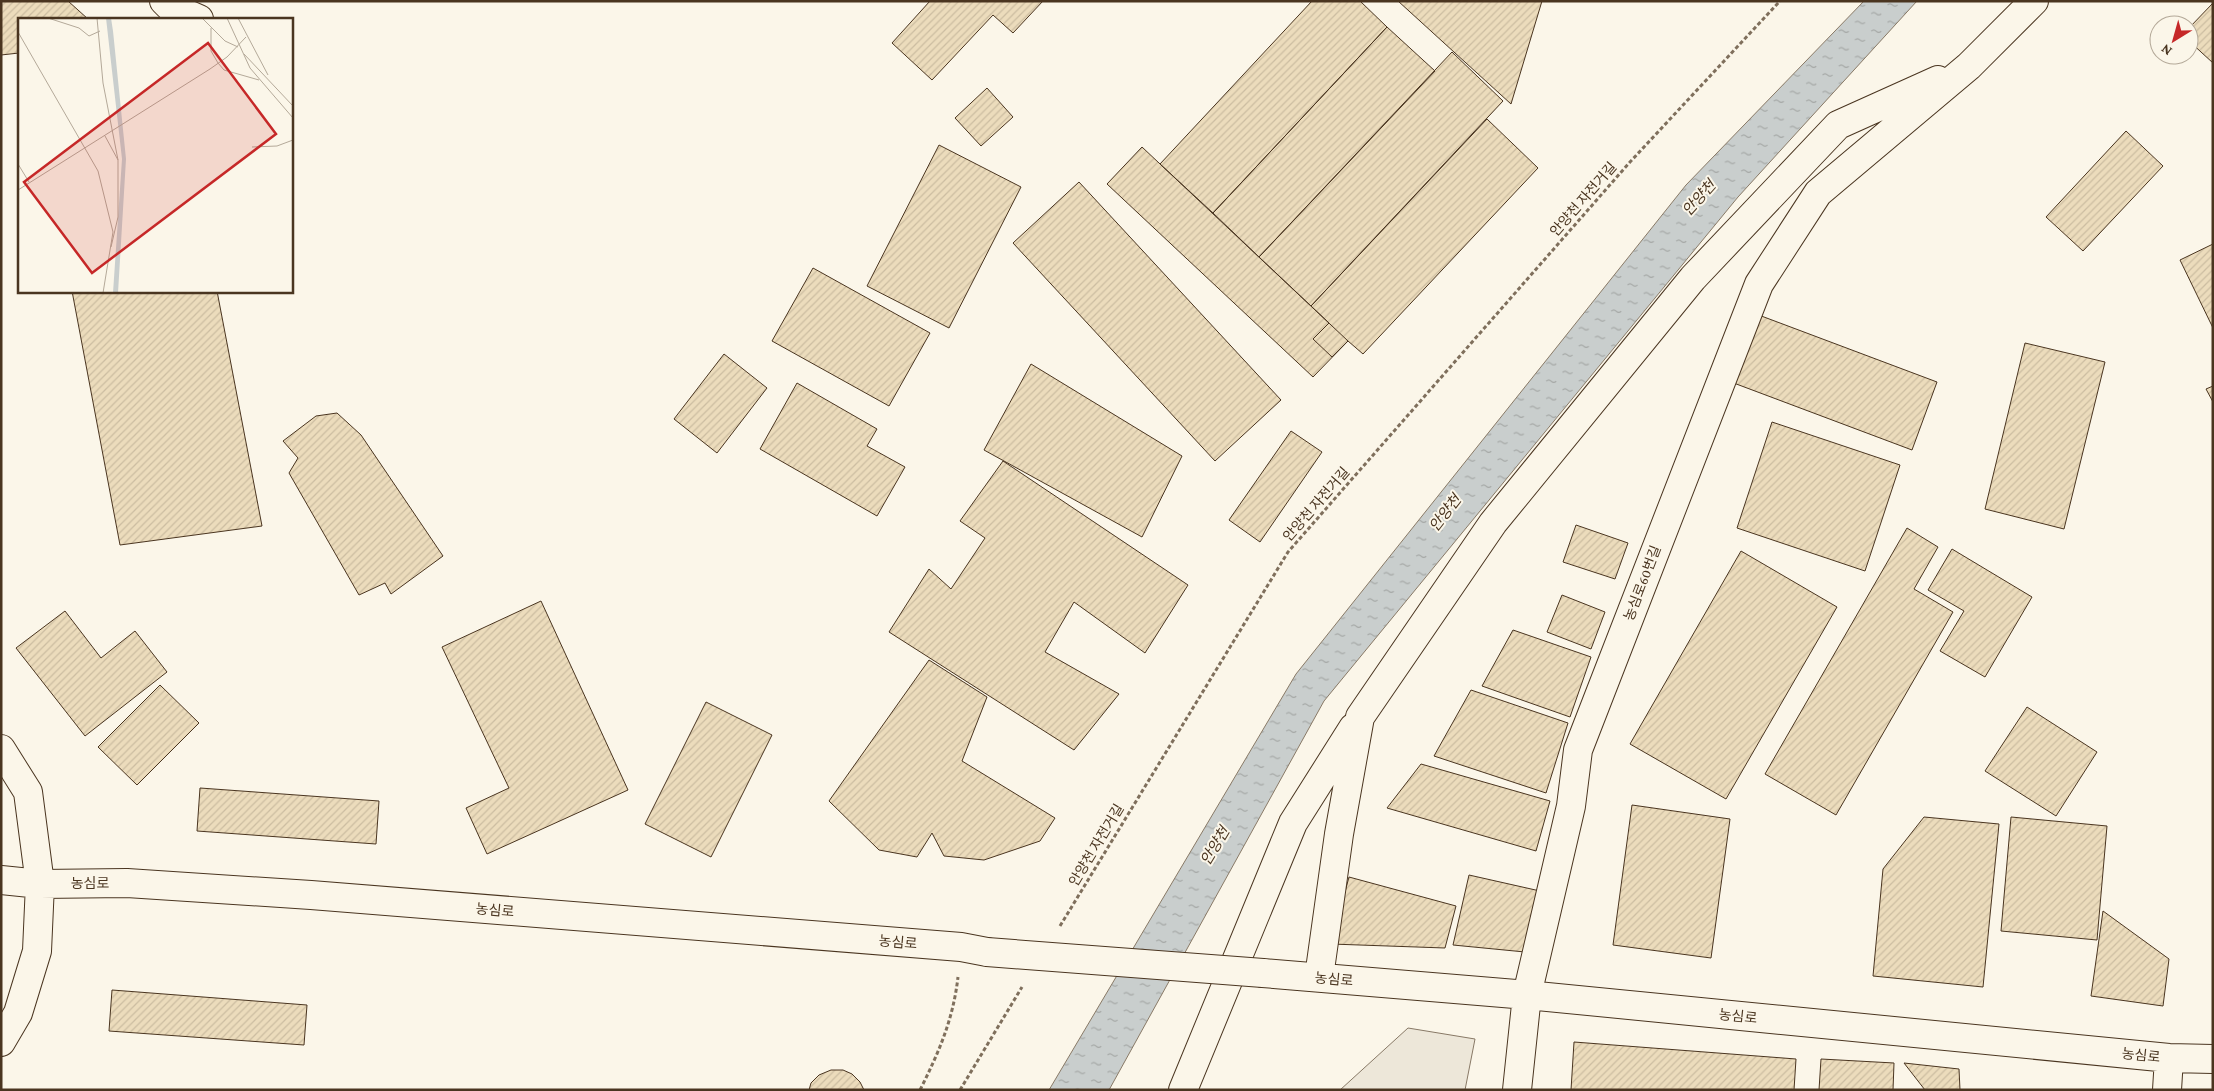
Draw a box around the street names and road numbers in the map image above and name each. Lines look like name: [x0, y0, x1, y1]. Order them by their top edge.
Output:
street label: 안양천 자전거길: [1547, 159, 1619, 239]
street label: 안양천 자전거길: [1280, 464, 1352, 544]
street label: 농심로60번길: [1620, 543, 1664, 623]
street label: 안양천 자전거길: [1065, 801, 1127, 889]
street label: 농심로: [71, 875, 109, 891]
street label: 농심로: [475, 900, 515, 920]
street label: 농심로: [878, 932, 918, 952]
street label: 농심로: [1314, 969, 1354, 989]
street label: 농심로: [1718, 1006, 1758, 1026]
street label: 농심로: [2121, 1045, 2161, 1065]

